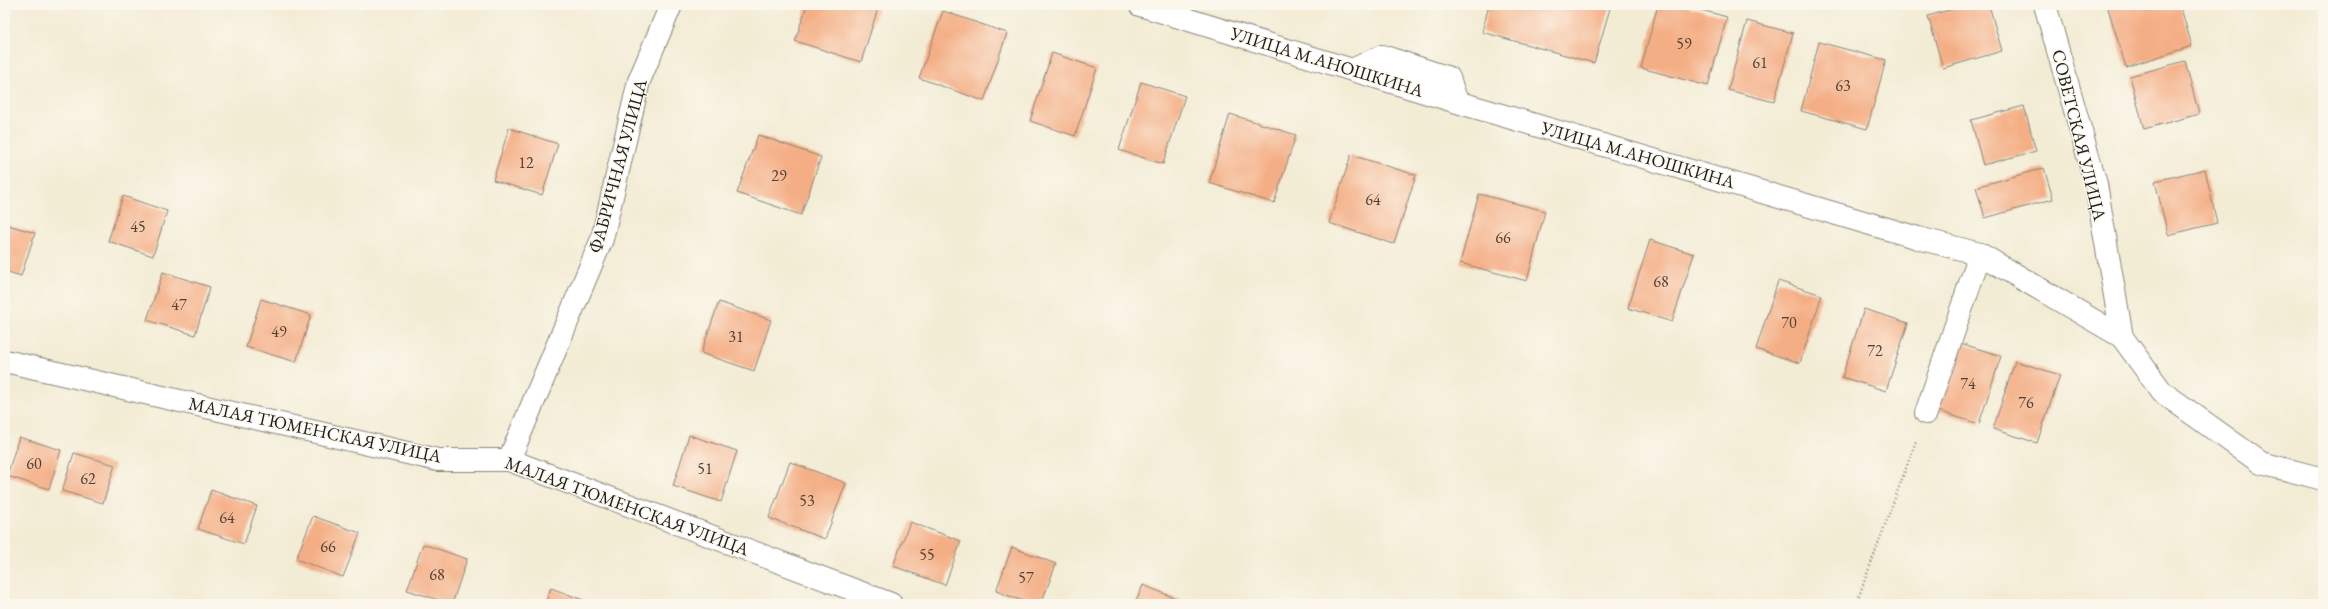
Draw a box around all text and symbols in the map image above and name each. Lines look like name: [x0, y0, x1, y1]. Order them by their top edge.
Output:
street label: УЛИЦА М.АНОШКИНА: [1227, 21, 1427, 102]
house number: 59: [1676, 33, 1692, 54]
street label: СОВЕТСКАЯ УЛИЦА: [2047, 47, 2112, 223]
house number: 61: [1752, 52, 1768, 73]
house number: 63: [1835, 75, 1851, 96]
street label: ФАБРИЧНАЯ УЛИЦА: [583, 76, 652, 255]
street label: УЛИЦА М.АНОШКИНА: [1538, 116, 1738, 193]
house number: 12: [518, 152, 534, 173]
house number: 29: [771, 165, 787, 186]
house number: 64: [1365, 189, 1381, 210]
house number: 45: [130, 216, 146, 237]
house number: 66: [1495, 227, 1511, 248]
house number: 68: [1653, 271, 1669, 292]
house number: 47: [171, 294, 187, 315]
house number: 70: [1781, 312, 1797, 333]
house number: 49: [271, 321, 287, 342]
house number: 31: [728, 326, 744, 347]
house number: 72: [1867, 340, 1883, 361]
house number: 74: [1960, 373, 1976, 394]
street label: МАЛАЯ ТЮМЕНСКАЯ УЛИЦА: [187, 391, 444, 468]
house number: 76: [2018, 392, 2034, 413]
street label: МАЛАЯ ТЮМЕНСКАЯ УЛИЦА: [502, 451, 753, 561]
house number: 60: [26, 453, 42, 474]
house number: 51: [697, 458, 713, 479]
house number: 62: [80, 468, 96, 489]
house number: 53: [799, 490, 815, 511]
house number: 64: [219, 507, 235, 528]
house number: 66: [320, 536, 336, 557]
house number: 55: [919, 544, 935, 565]
house number: 68: [429, 564, 445, 585]
house number: 57: [1018, 567, 1034, 588]

